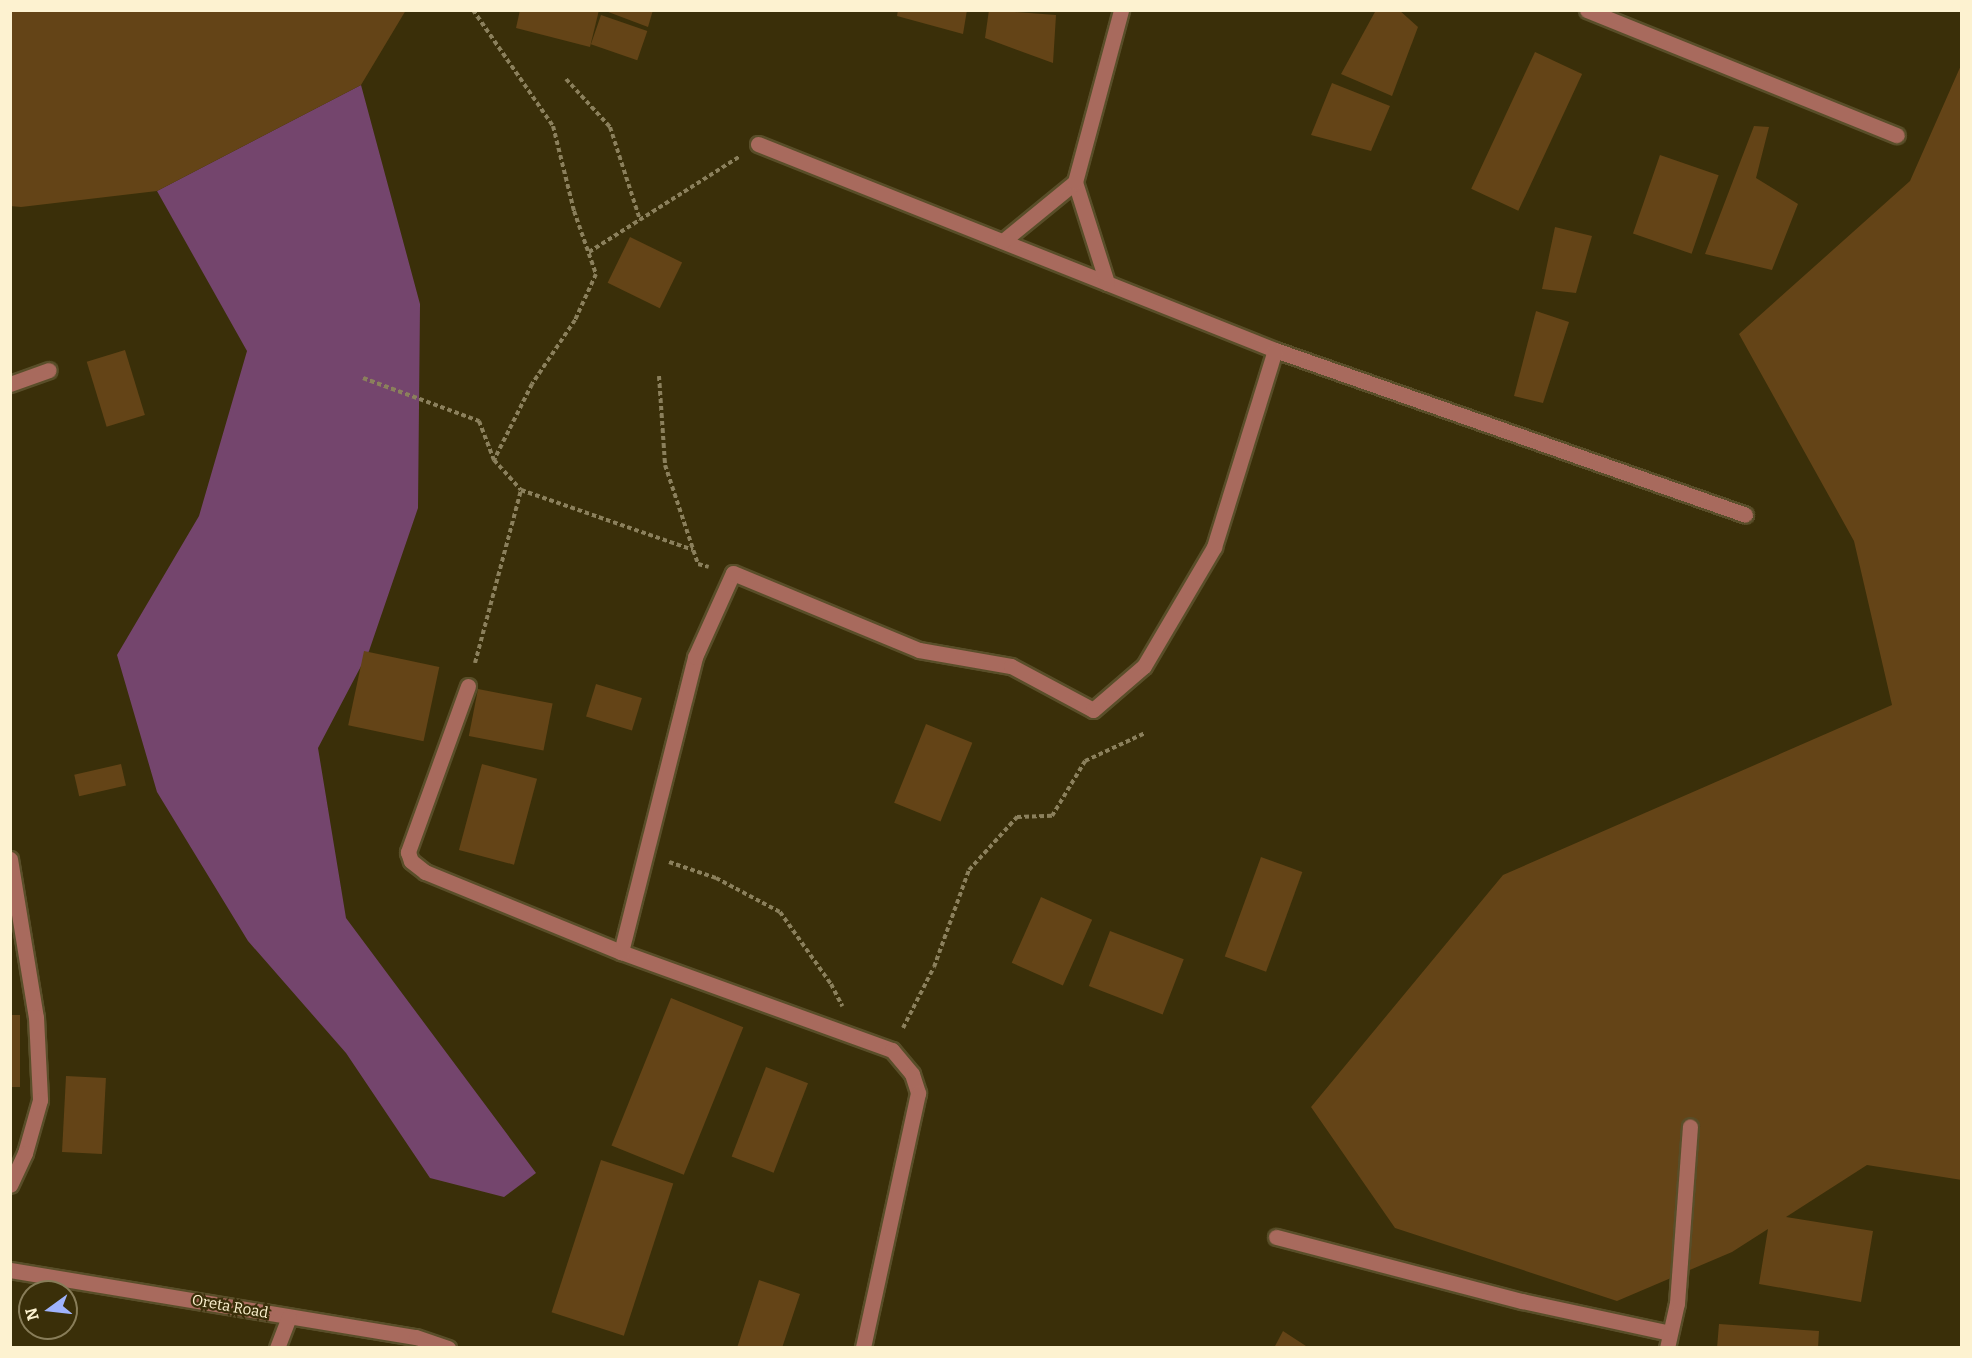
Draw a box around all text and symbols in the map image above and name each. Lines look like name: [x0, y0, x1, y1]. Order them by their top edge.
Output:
north arrow: [18, 1280, 78, 1340]
street label: Oreta Road: [190, 1291, 270, 1323]
text: N: [21, 1306, 43, 1323]

